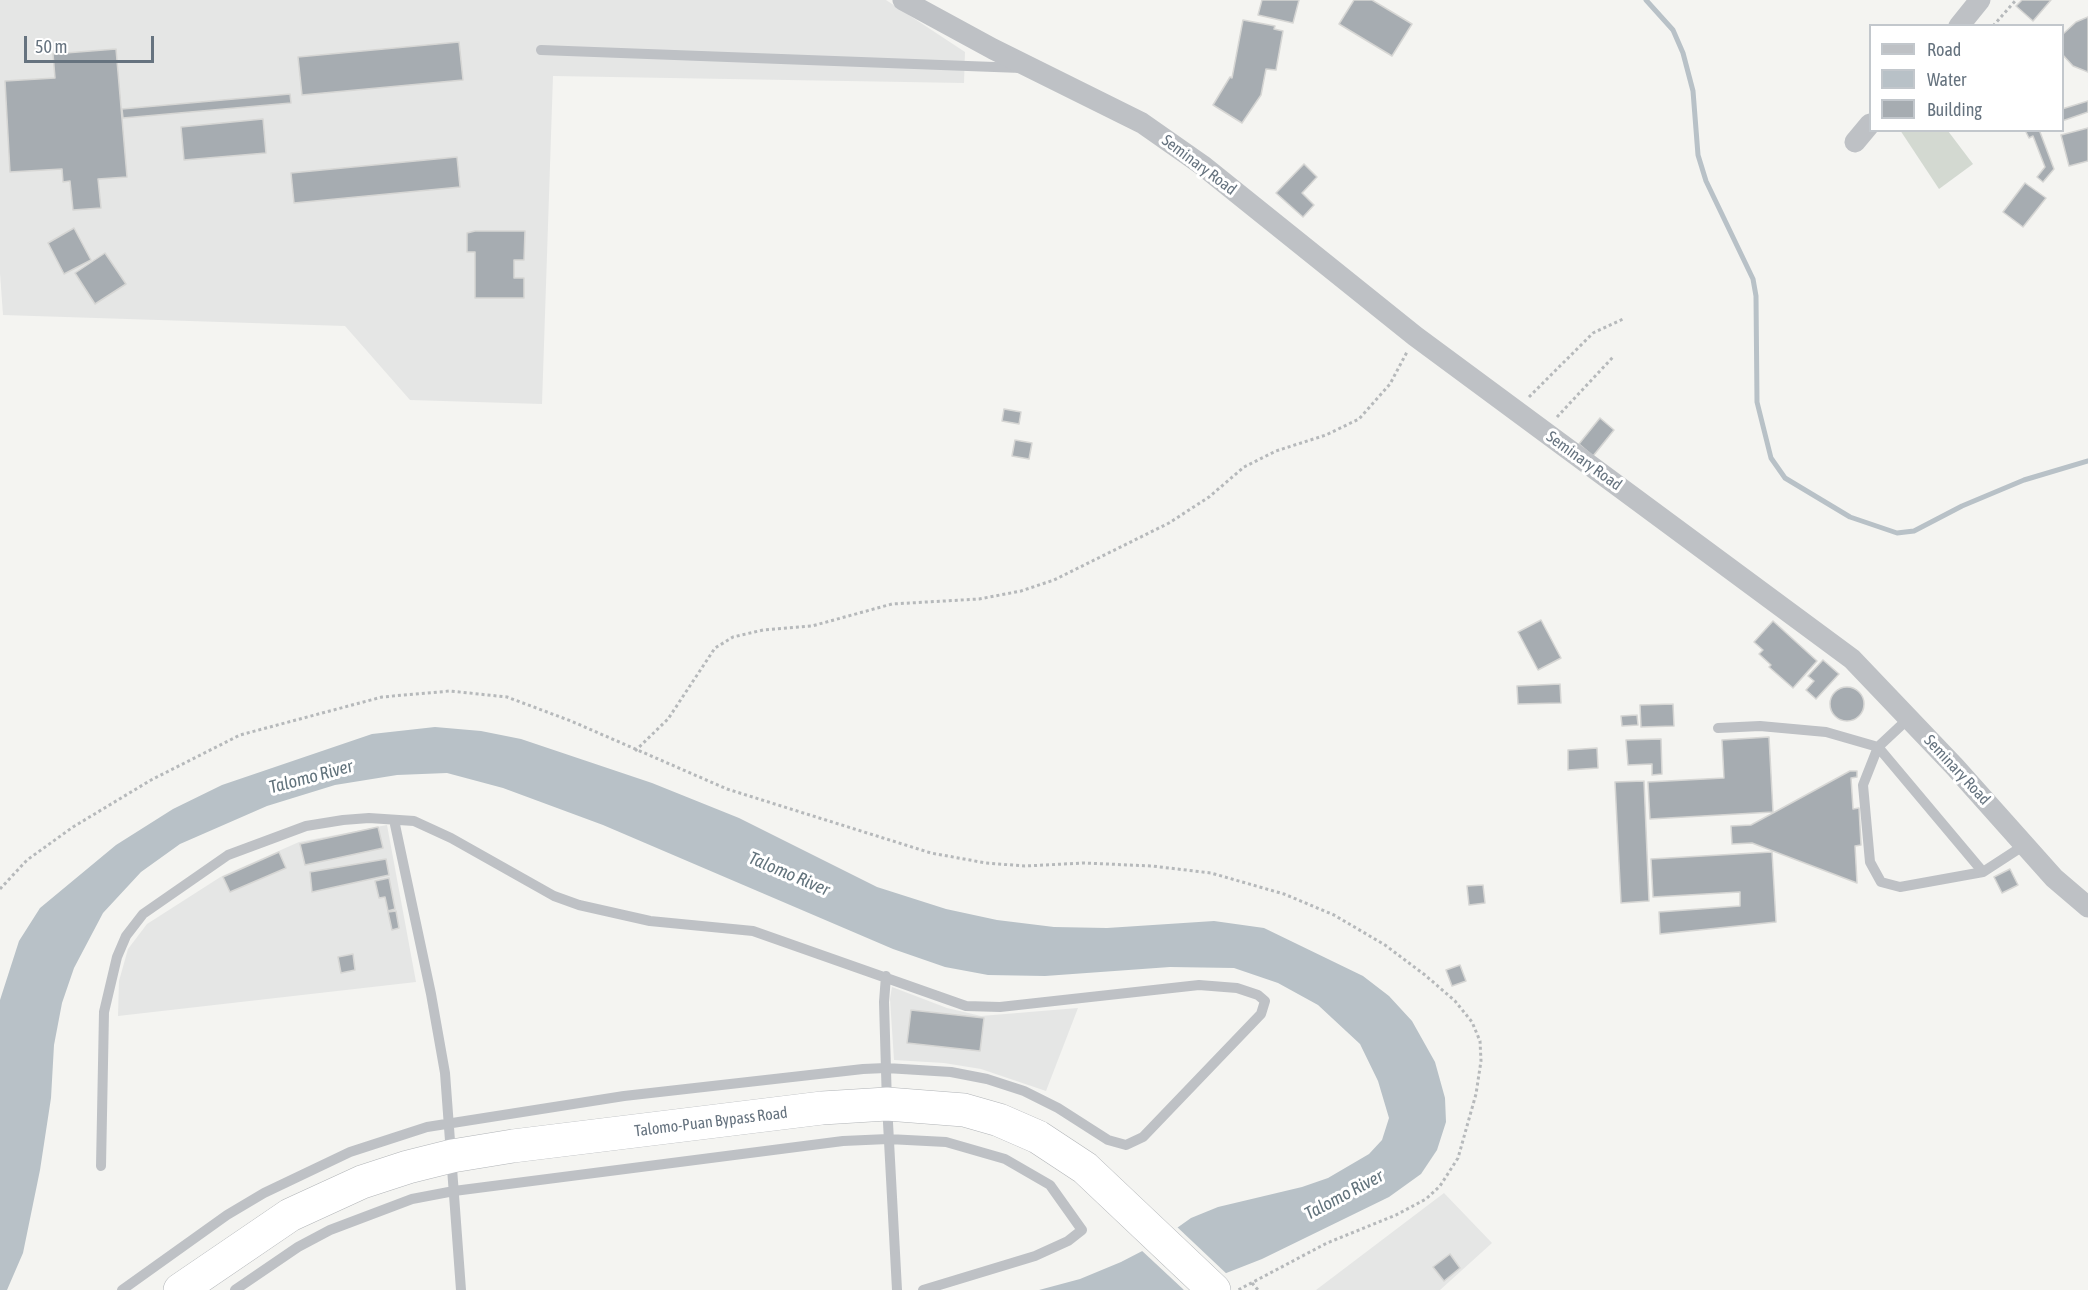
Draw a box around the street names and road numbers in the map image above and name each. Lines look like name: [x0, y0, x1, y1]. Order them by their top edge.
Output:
street label: Seminary Road: [1158, 131, 1240, 199]
street label: Seminary Road: [1543, 427, 1625, 495]
street label: Seminary Road: [1920, 731, 1994, 809]
street label: Talomo-Puan Bypass Road: [633, 1103, 789, 1141]

